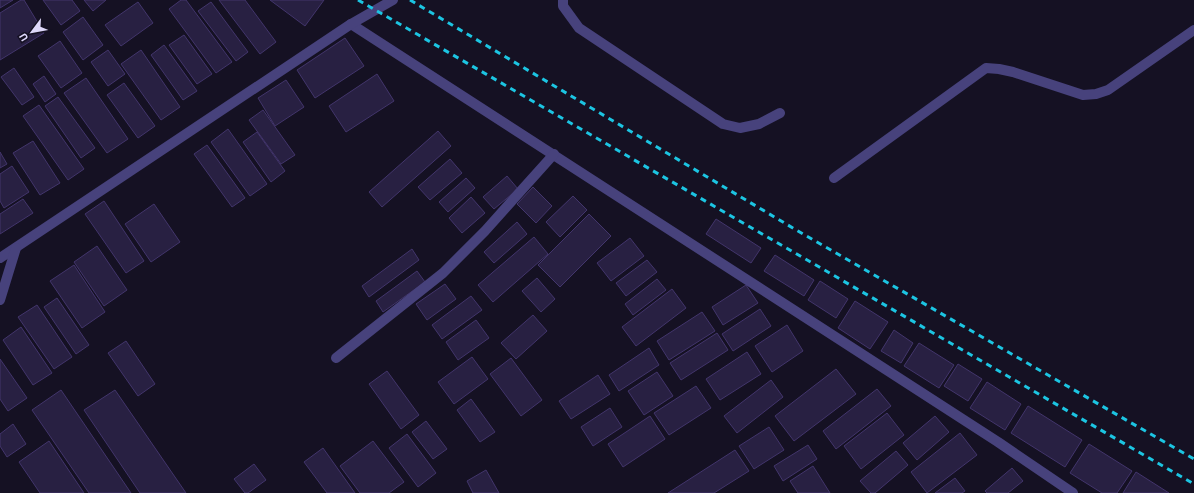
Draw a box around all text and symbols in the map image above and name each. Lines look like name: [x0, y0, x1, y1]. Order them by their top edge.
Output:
north arrow: [12, 12, 52, 52]
text: U: [15, 30, 32, 45]

